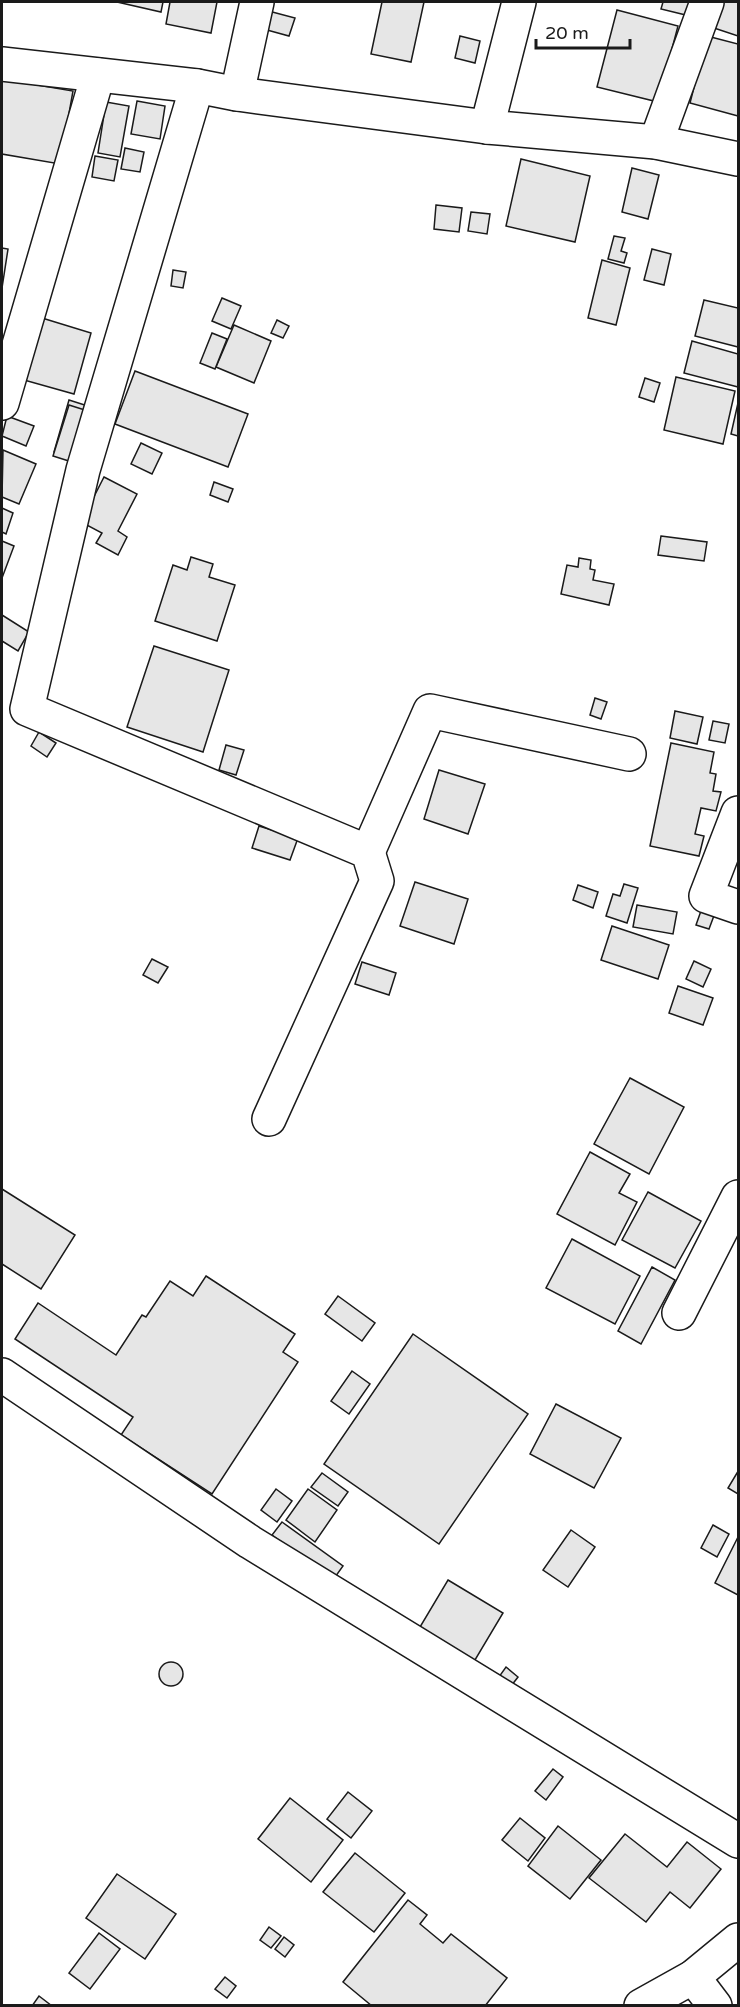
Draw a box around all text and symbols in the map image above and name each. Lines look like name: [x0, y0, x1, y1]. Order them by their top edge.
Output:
scale bar: [536, 12, 630, 50]
text: 20 m: [545, 22, 589, 44]

